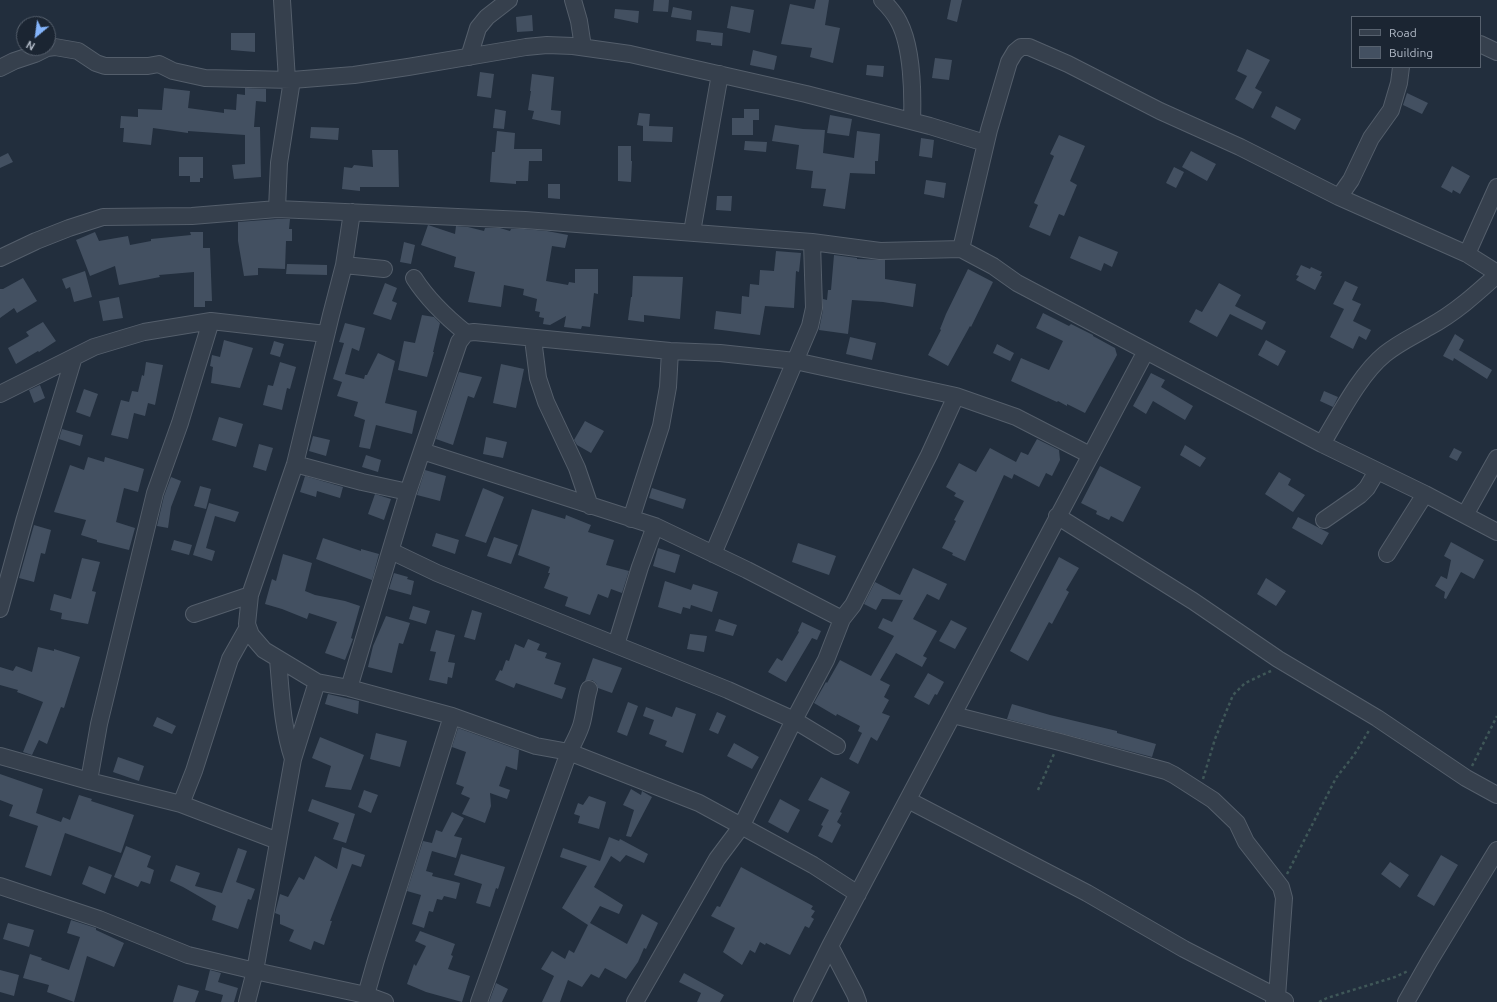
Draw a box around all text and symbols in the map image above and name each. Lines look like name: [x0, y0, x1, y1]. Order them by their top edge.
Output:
north arrow: [16, 16, 56, 56]
legend: [1351, 16, 1481, 68]
text: Road: [1389, 26, 1417, 39]
text: N: [24, 38, 37, 53]
text: Building: [1389, 46, 1433, 59]

